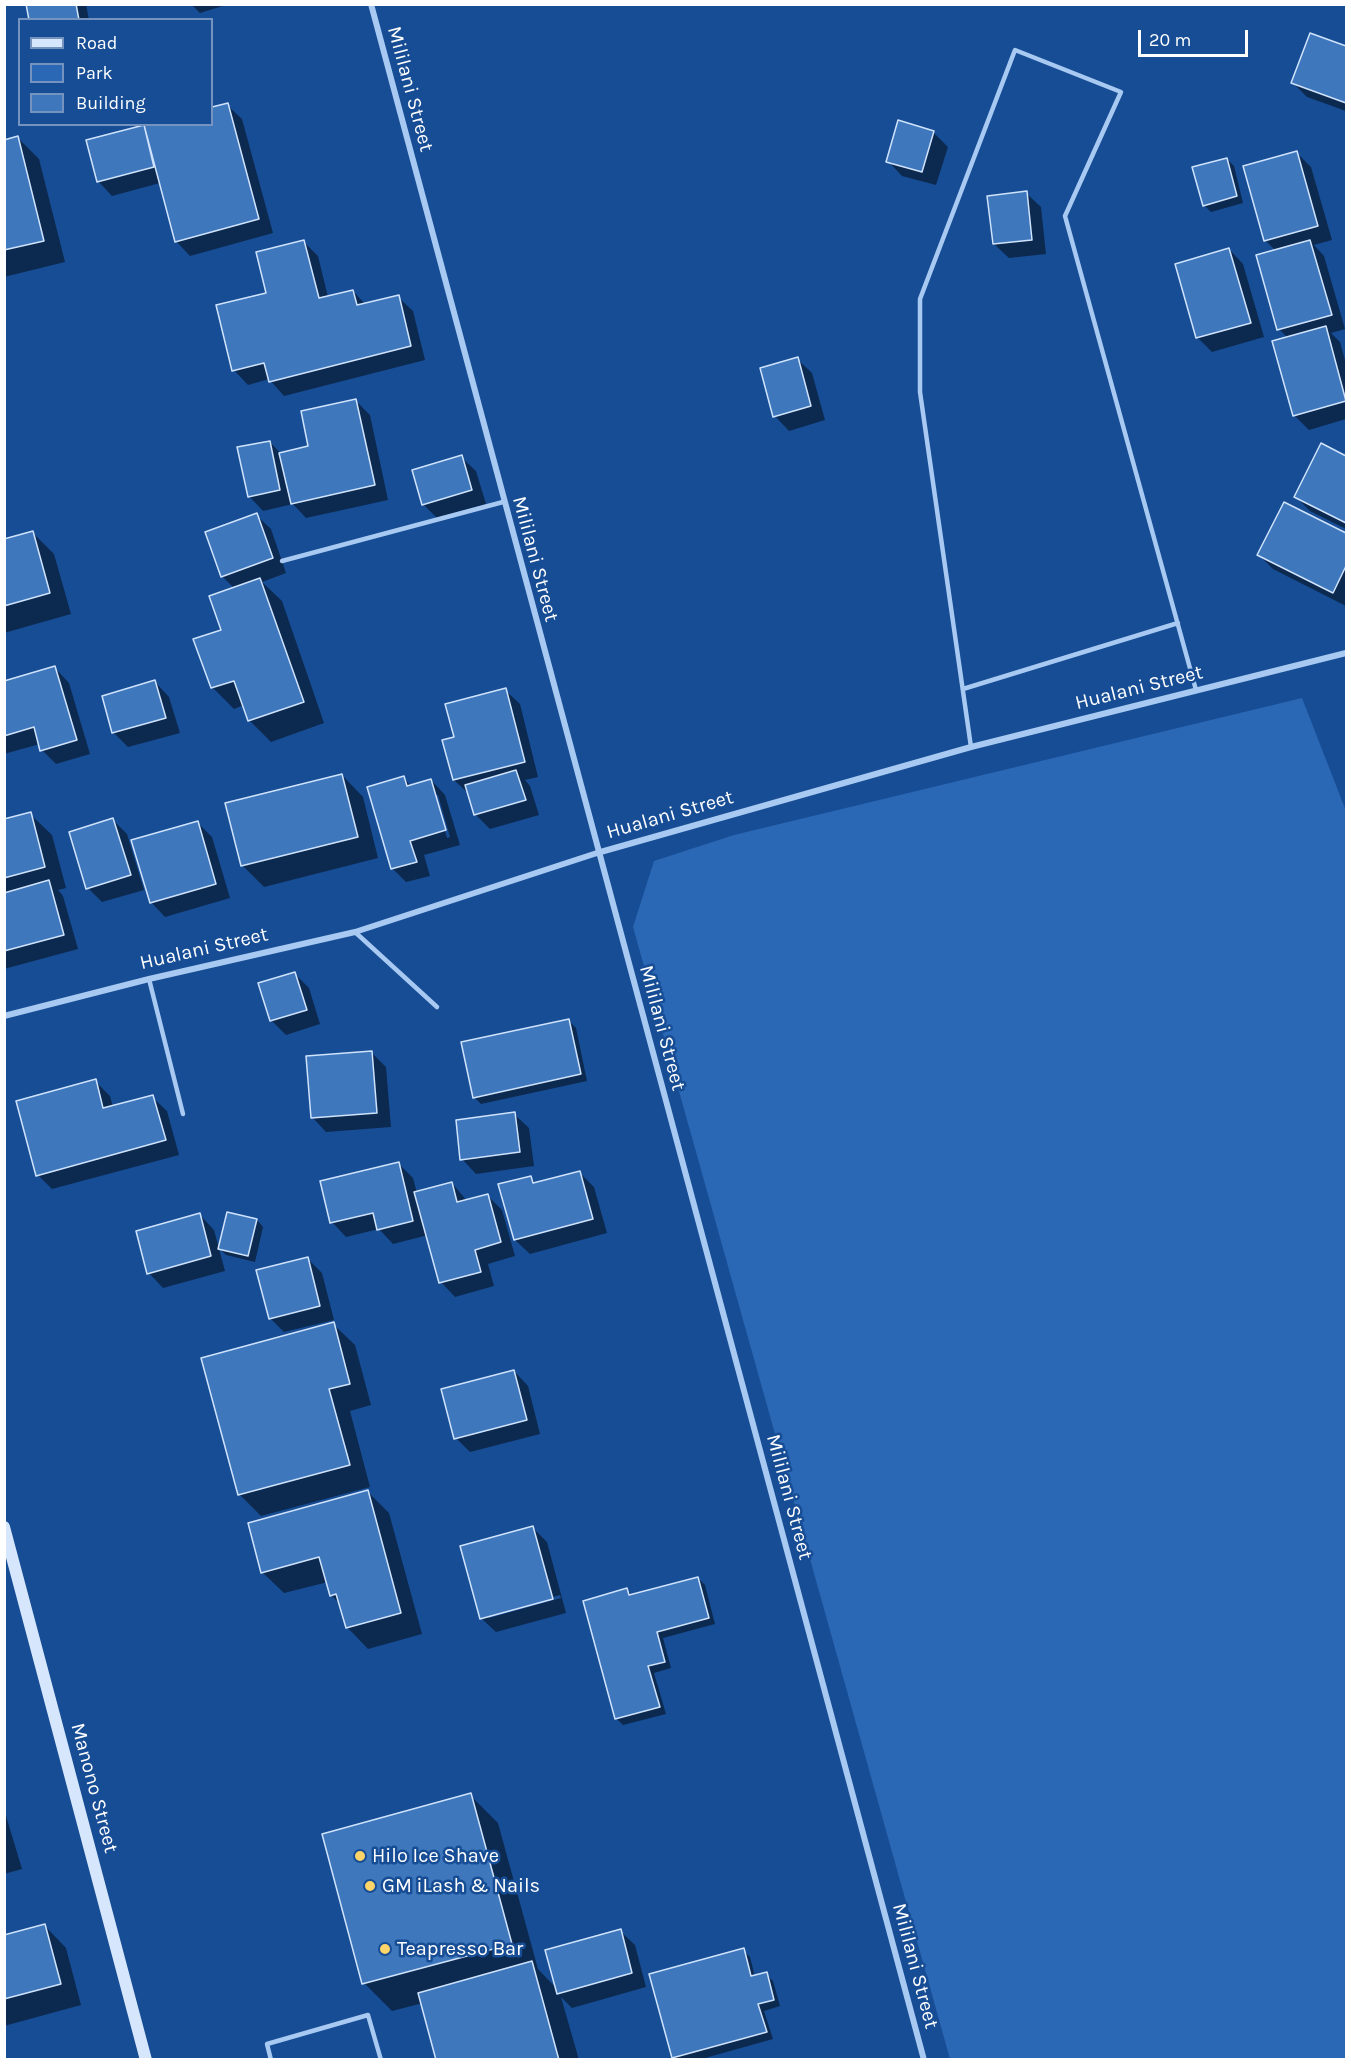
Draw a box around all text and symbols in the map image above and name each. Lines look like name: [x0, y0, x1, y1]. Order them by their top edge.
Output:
legend: [18, 18, 213, 126]
scale bar: [1141, 18, 1250, 56]
street label: Mililani Street: [382, 24, 438, 154]
text: 20 m: [1149, 29, 1191, 51]
text: Road: [76, 32, 117, 54]
text: Park: [76, 62, 113, 84]
text: Building: [76, 92, 146, 114]
street label: Mililani Street: [507, 494, 563, 624]
street label: Hualani Street: [1073, 661, 1205, 715]
street label: Hualani Street: [604, 785, 736, 845]
street label: Hualani Street: [138, 923, 270, 975]
street label: Mililani Street: [634, 963, 690, 1093]
street label: Mililani Street: [761, 1432, 817, 1562]
street label: Manono Street: [65, 1720, 123, 1856]
place label: Hilo Ice Shave: [372, 1844, 499, 1868]
marker: Hilo Ice Shave: [353, 1849, 367, 1863]
place label: GM iLash & Nails: [382, 1874, 540, 1898]
marker: GM iLash & Nails: [363, 1879, 377, 1893]
street label: Mililani Street: [887, 1901, 943, 2031]
place label: Teapresso Bar: [397, 1937, 523, 1961]
marker: Teapresso Bar: [378, 1942, 392, 1956]

